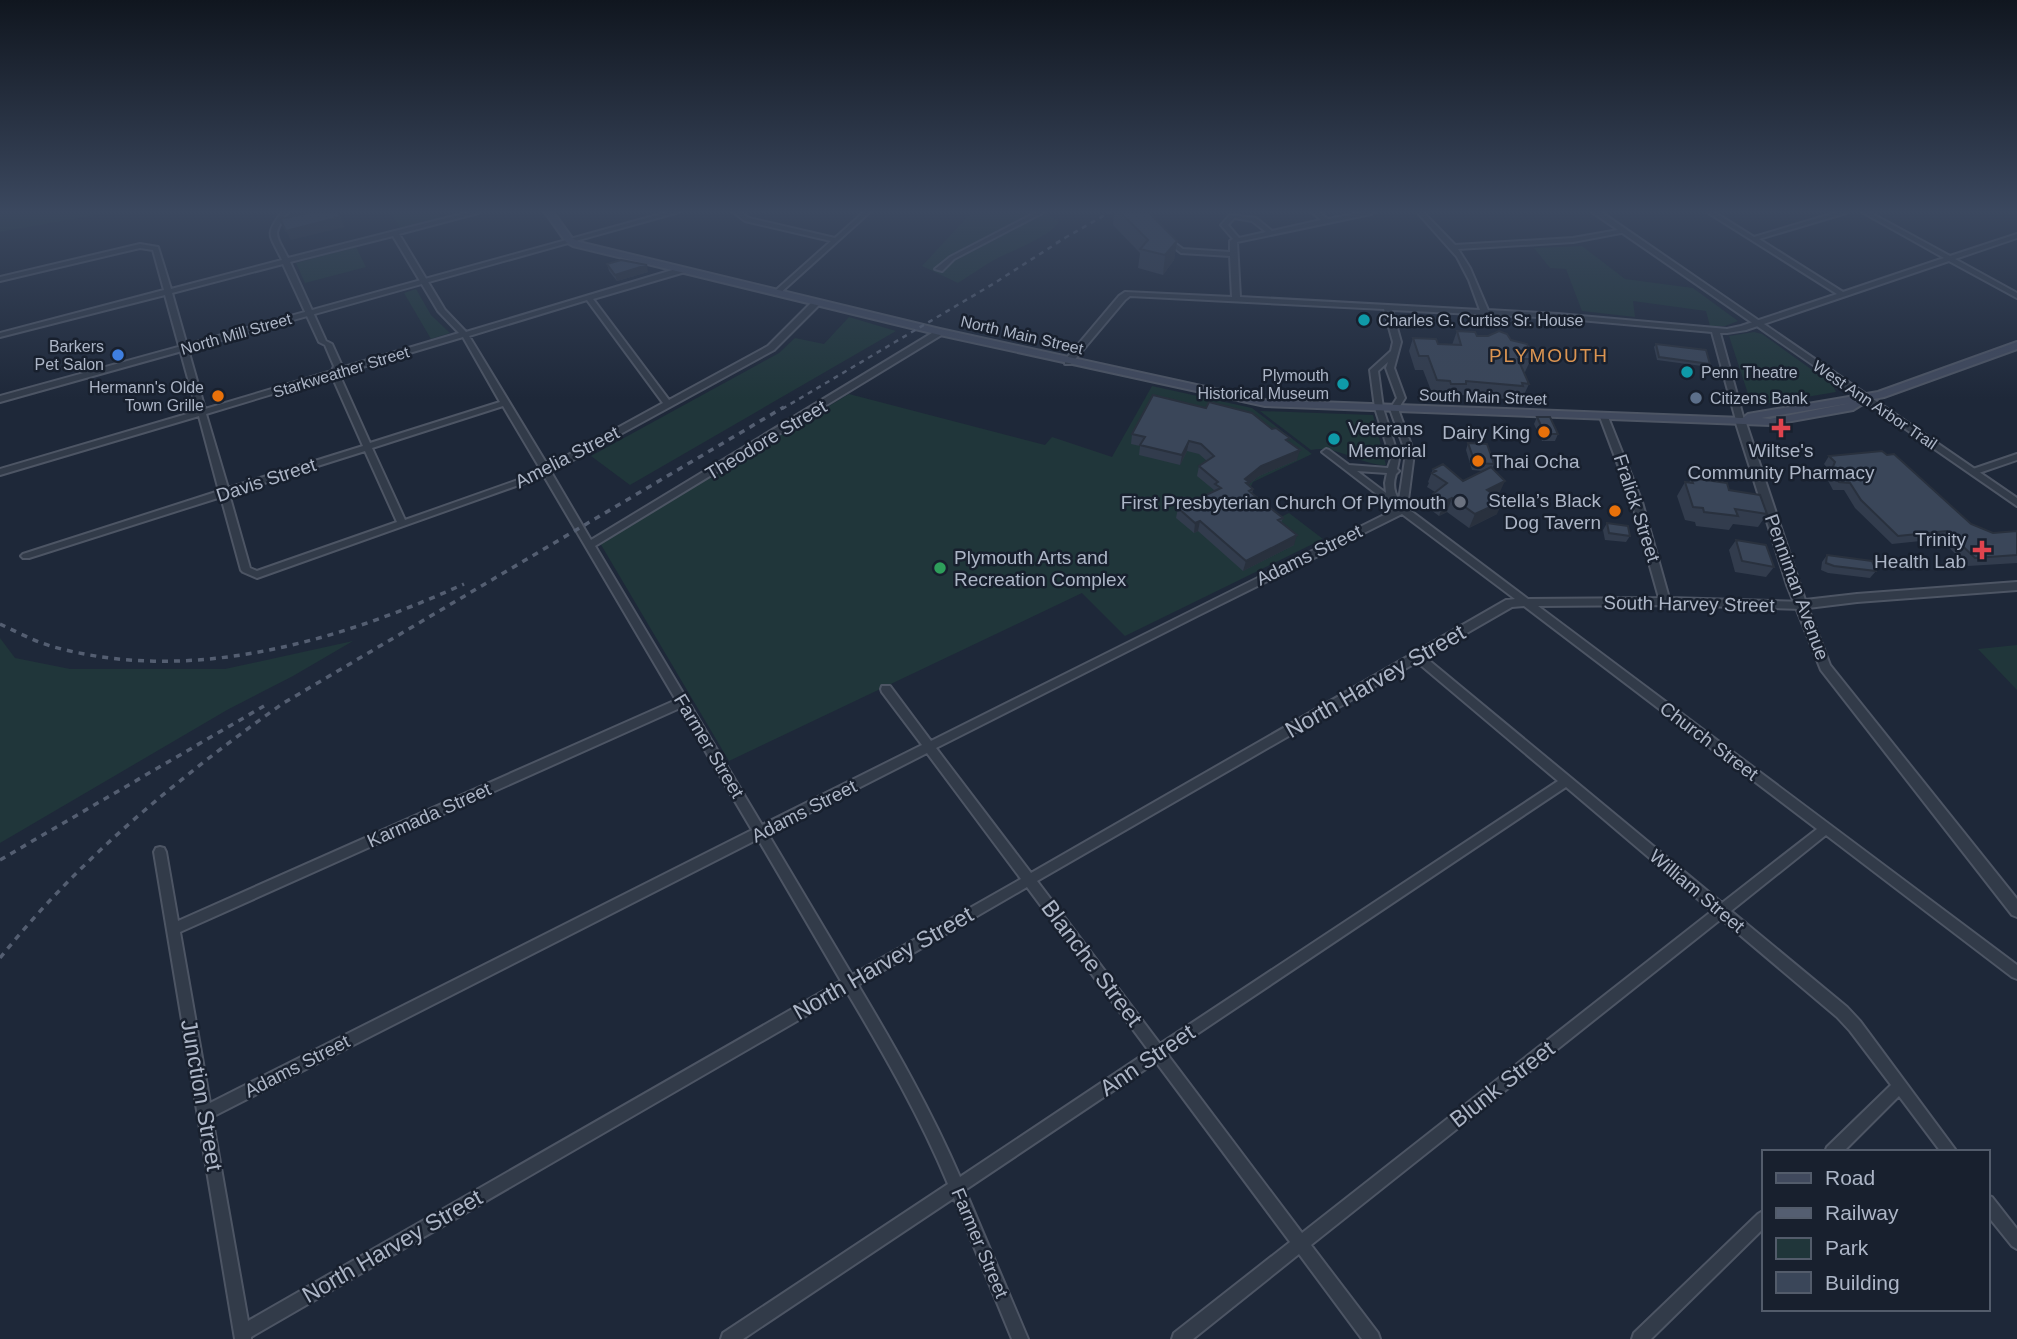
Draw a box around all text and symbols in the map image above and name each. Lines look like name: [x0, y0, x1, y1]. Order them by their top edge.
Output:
street label: North Mill Street: [179, 310, 294, 358]
marker: Charles G. Curtiss Sr. House: [1356, 312, 1372, 328]
place label: Charles G. Curtiss Sr. House: [1378, 312, 1584, 329]
street label: North Main Street: [959, 313, 1086, 358]
place label: Barkers Pet Salon: [35, 338, 104, 373]
street label: Starkweather Street: [271, 343, 412, 401]
district label: PLYMOUTH: [1489, 345, 1609, 366]
marker: Barkers Pet Salon: [110, 347, 126, 363]
street label: West Ann Arbor Trail: [1810, 357, 1940, 453]
marker: Penn Theatre: [1679, 364, 1695, 380]
place label: Penn Theatre: [1701, 364, 1798, 381]
place label: Plymouth Historical Museum: [1197, 367, 1329, 402]
marker: Plymouth Historical Museum: [1335, 376, 1351, 392]
place label: Hermann's Olde Town Grille: [89, 379, 204, 414]
street label: South Main Street: [1419, 386, 1548, 408]
marker: Hermann's Olde Town Grille: [210, 388, 226, 404]
marker: Citizens Bank: [1688, 390, 1704, 406]
place label: Citizens Bank: [1710, 390, 1809, 407]
street label: Theodore Street: [702, 395, 831, 484]
place label: Veterans Memorial: [1348, 418, 1426, 461]
marker: Wiltse's Community Pharmacy: [1773, 420, 1789, 436]
street label: Amelia Street: [511, 421, 623, 492]
place label: Dairy King: [1442, 422, 1530, 443]
marker: Dairy King: [1536, 424, 1552, 440]
marker: Veterans Memorial: [1326, 431, 1342, 447]
place label: Wiltse's Community Pharmacy: [1688, 440, 1875, 483]
place label: Thai Ocha: [1492, 451, 1580, 472]
street label: Fralick Street: [1610, 452, 1664, 565]
marker: Thai Ocha: [1470, 453, 1486, 469]
street label: Davis Street: [214, 454, 319, 506]
place label: Stella’s Black Dog Tavern: [1488, 490, 1601, 533]
place label: First Presbyterian Church Of Plymouth: [1121, 492, 1446, 513]
marker: First Presbyterian Church Of Plymouth: [1452, 494, 1468, 510]
marker: Stella’s Black Dog Tavern: [1607, 503, 1623, 519]
street label: Penniman Avenue: [1761, 511, 1833, 663]
street label: Adams Street: [1253, 520, 1366, 590]
place label: Trinity Health Lab: [1874, 529, 1966, 572]
marker: Trinity Health Lab: [1972, 540, 1992, 560]
place label: Plymouth Arts and Recreation Complex: [954, 547, 1127, 590]
marker: Plymouth Arts and Recreation Complex: [932, 560, 948, 576]
street label: South Harvey Street: [1603, 592, 1775, 616]
street label: North Harvey Street: [1280, 619, 1470, 743]
street label: Farmer Street: [670, 690, 749, 802]
street label: Church Street: [1656, 697, 1763, 785]
street label: Adams Street: [748, 775, 861, 846]
street label: Karmada Street: [364, 778, 495, 852]
street label: William Street: [1645, 845, 1749, 937]
street label: Blanche Street: [1036, 895, 1148, 1032]
street label: North Harvey Street: [788, 901, 978, 1025]
street label: Junction Street: [176, 1017, 228, 1173]
street label: Ann Street: [1095, 1018, 1200, 1101]
street label: Adams Street: [241, 1030, 354, 1101]
street label: Blunk Street: [1445, 1035, 1560, 1133]
legend: [1762, 1150, 1989, 1311]
text: Road: [1825, 1166, 1875, 1189]
street label: North Harvey Street: [297, 1184, 487, 1308]
street label: Farmer Street: [947, 1185, 1013, 1302]
text: Railway: [1825, 1201, 1899, 1224]
text: Park: [1825, 1236, 1869, 1259]
text: Building: [1825, 1271, 1900, 1294]

